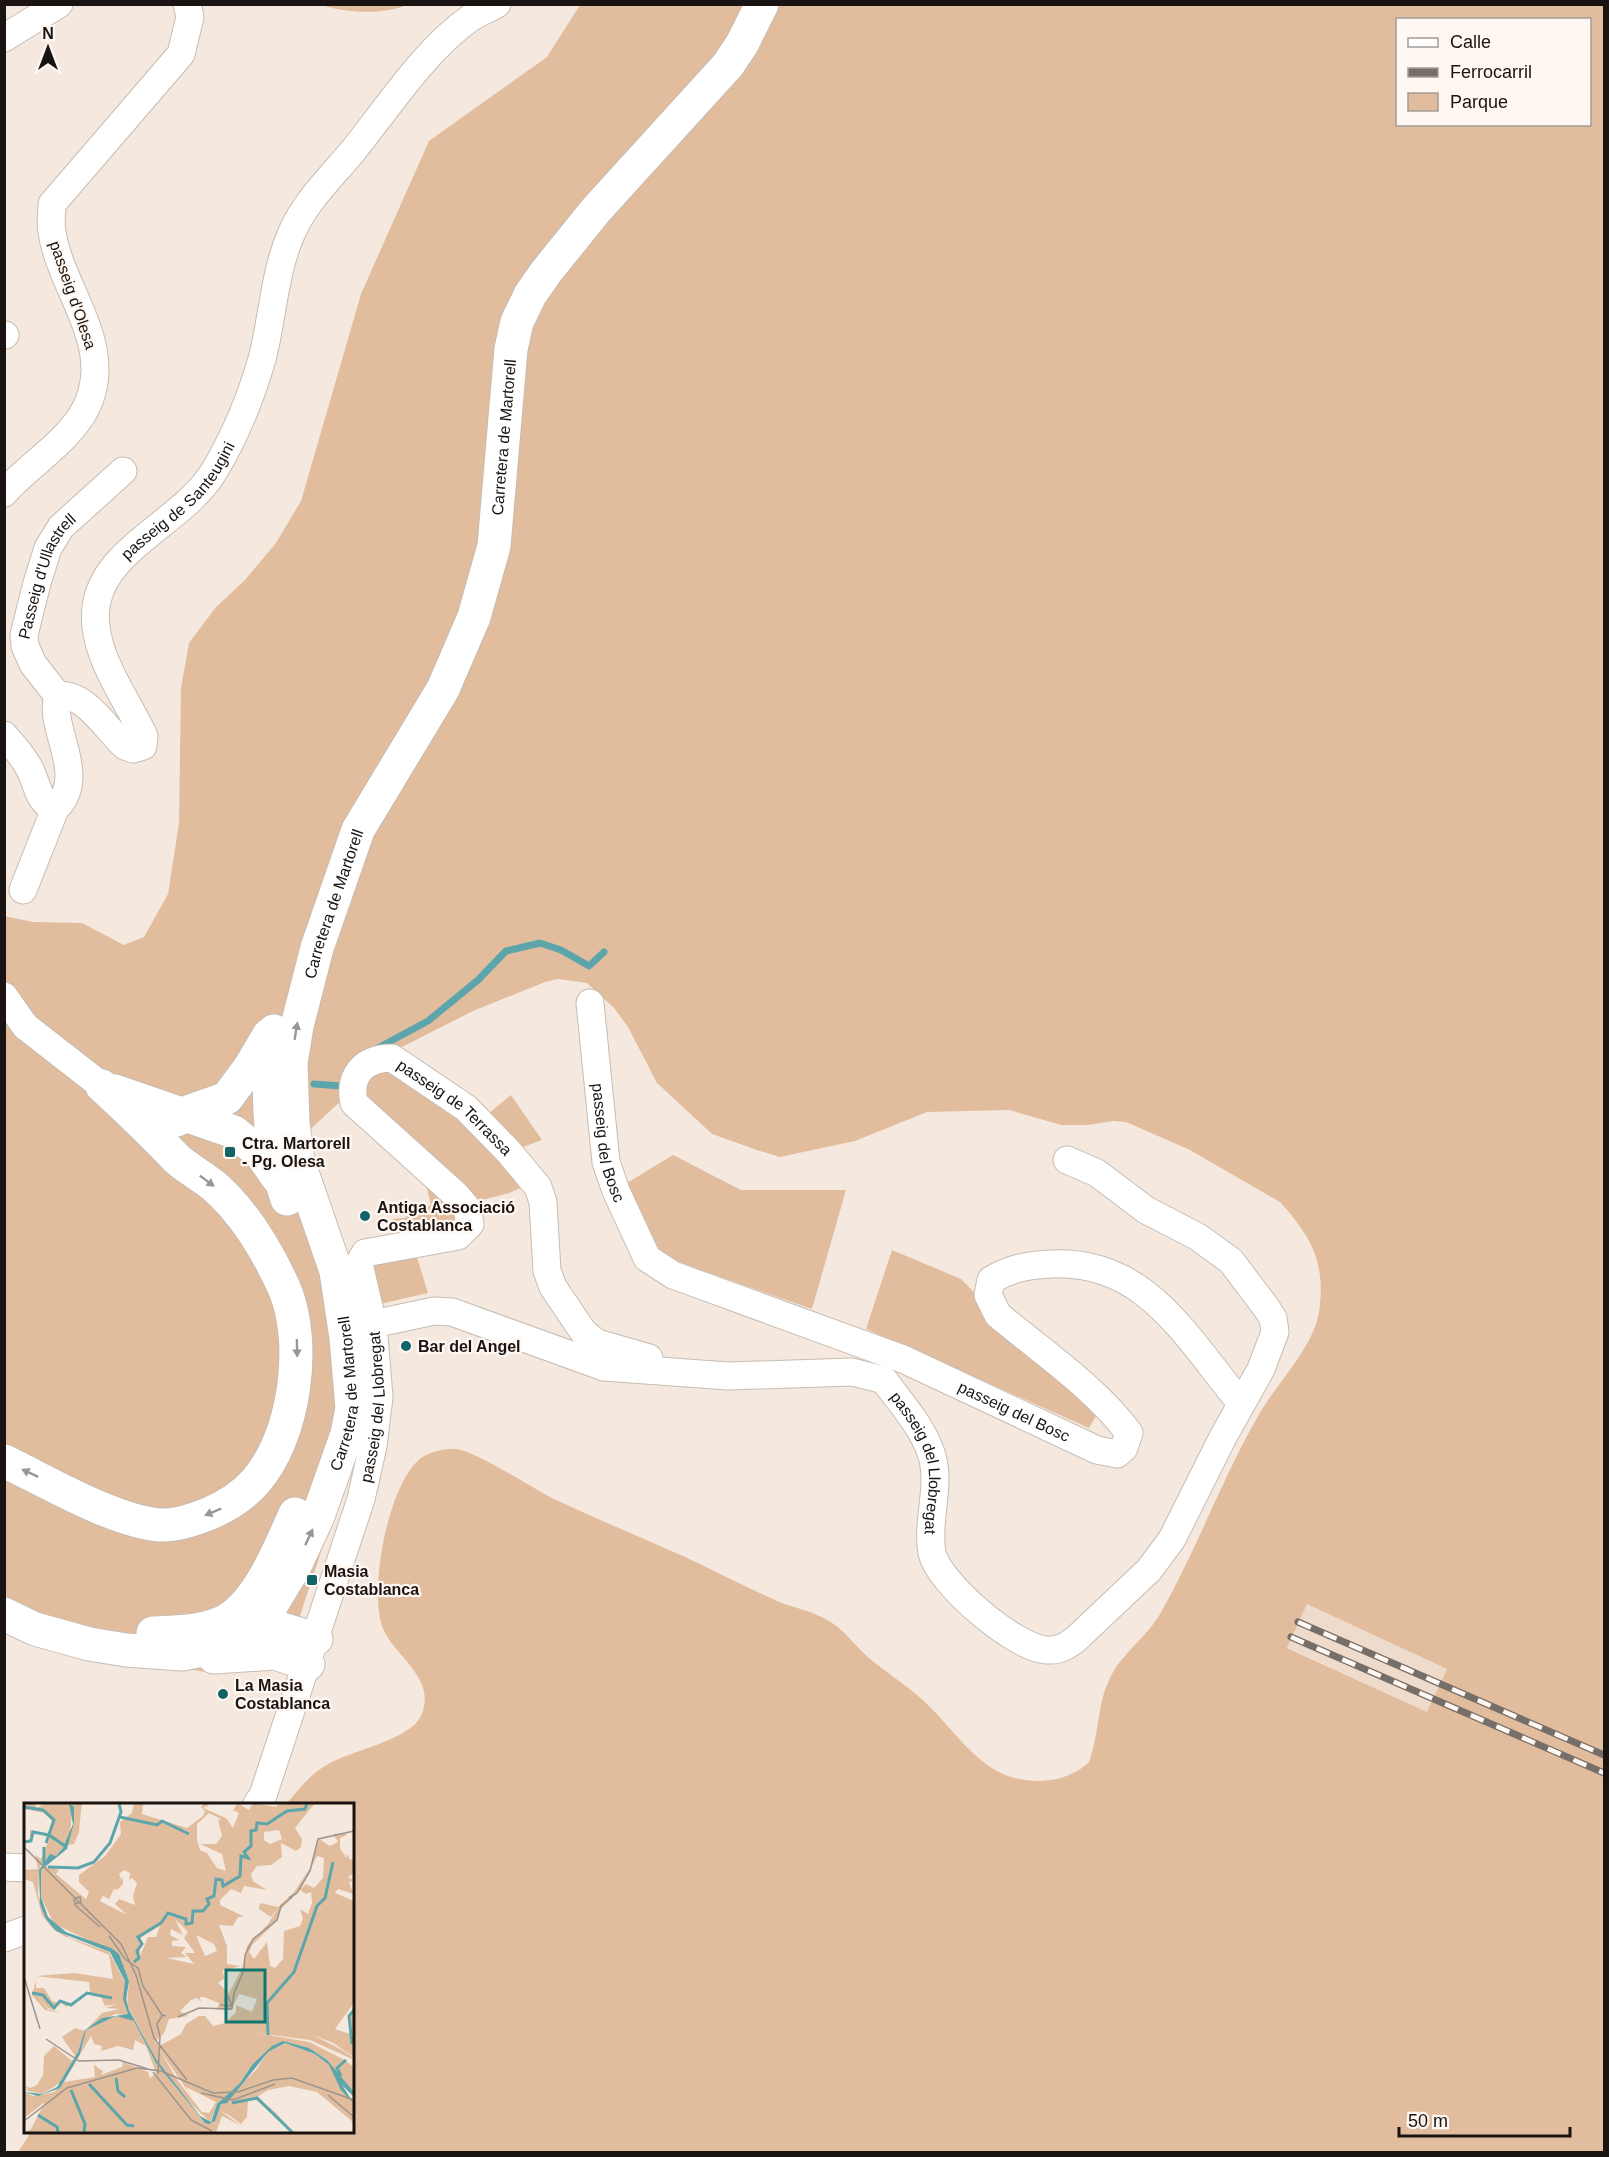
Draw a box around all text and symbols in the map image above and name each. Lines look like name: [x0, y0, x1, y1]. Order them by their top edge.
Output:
north arrow: [18, 18, 78, 78]
legend: [1396, 18, 1591, 126]
text: N: [42, 25, 54, 42]
text: Calle: [1450, 32, 1491, 52]
text: Ferrocarril: [1450, 62, 1532, 82]
text: Parque: [1450, 92, 1508, 112]
street label: passeig d'Olesa: [47, 239, 100, 351]
street label: Carretera de Martorell: [488, 358, 519, 516]
street label: passeig de Santeugini: [117, 439, 237, 563]
street label: Passeig d'Ullastrell: [15, 510, 79, 641]
street label: Carretera de Martorell: [301, 827, 366, 980]
one-way arrow: [292, 1022, 301, 1041]
street label: passeig de Terrassa: [394, 1056, 516, 1158]
street label: passeig del Bosc: [590, 1082, 628, 1205]
place label: Ctra. Martorell - Pg. Olesa: [242, 1135, 350, 1170]
marker: Ctra. Martorell - Pg. Olesa: [223, 1145, 237, 1159]
one-way arrow: [199, 1175, 215, 1187]
place label: Antiga Associació Costablanca: [377, 1199, 515, 1234]
marker: Antiga Associació Costablanca: [358, 1209, 372, 1223]
street label: Carretera de Martorell: [326, 1315, 361, 1473]
street label: passeig del Llobregat: [357, 1330, 388, 1484]
place label: Bar del Angel: [418, 1338, 521, 1355]
one-way arrow: [292, 1339, 301, 1358]
marker: Bar del Angel: [399, 1339, 413, 1353]
street label: passeig del Bosc: [956, 1378, 1073, 1445]
street label: passeig del Llobregat: [887, 1388, 944, 1535]
one-way arrow: [21, 1469, 38, 1478]
one-way arrow: [203, 1507, 221, 1517]
one-way arrow: [305, 1528, 314, 1545]
place label: Masia Costablanca: [324, 1563, 419, 1598]
marker: Masia Costablanca: [305, 1573, 319, 1587]
place label: La Masia Costablanca: [235, 1677, 330, 1712]
marker: La Masia Costablanca: [216, 1687, 230, 1701]
inset map: [24, 1803, 354, 2133]
scale bar: [1399, 2100, 1570, 2138]
text: 50 m: [1408, 2111, 1448, 2131]

